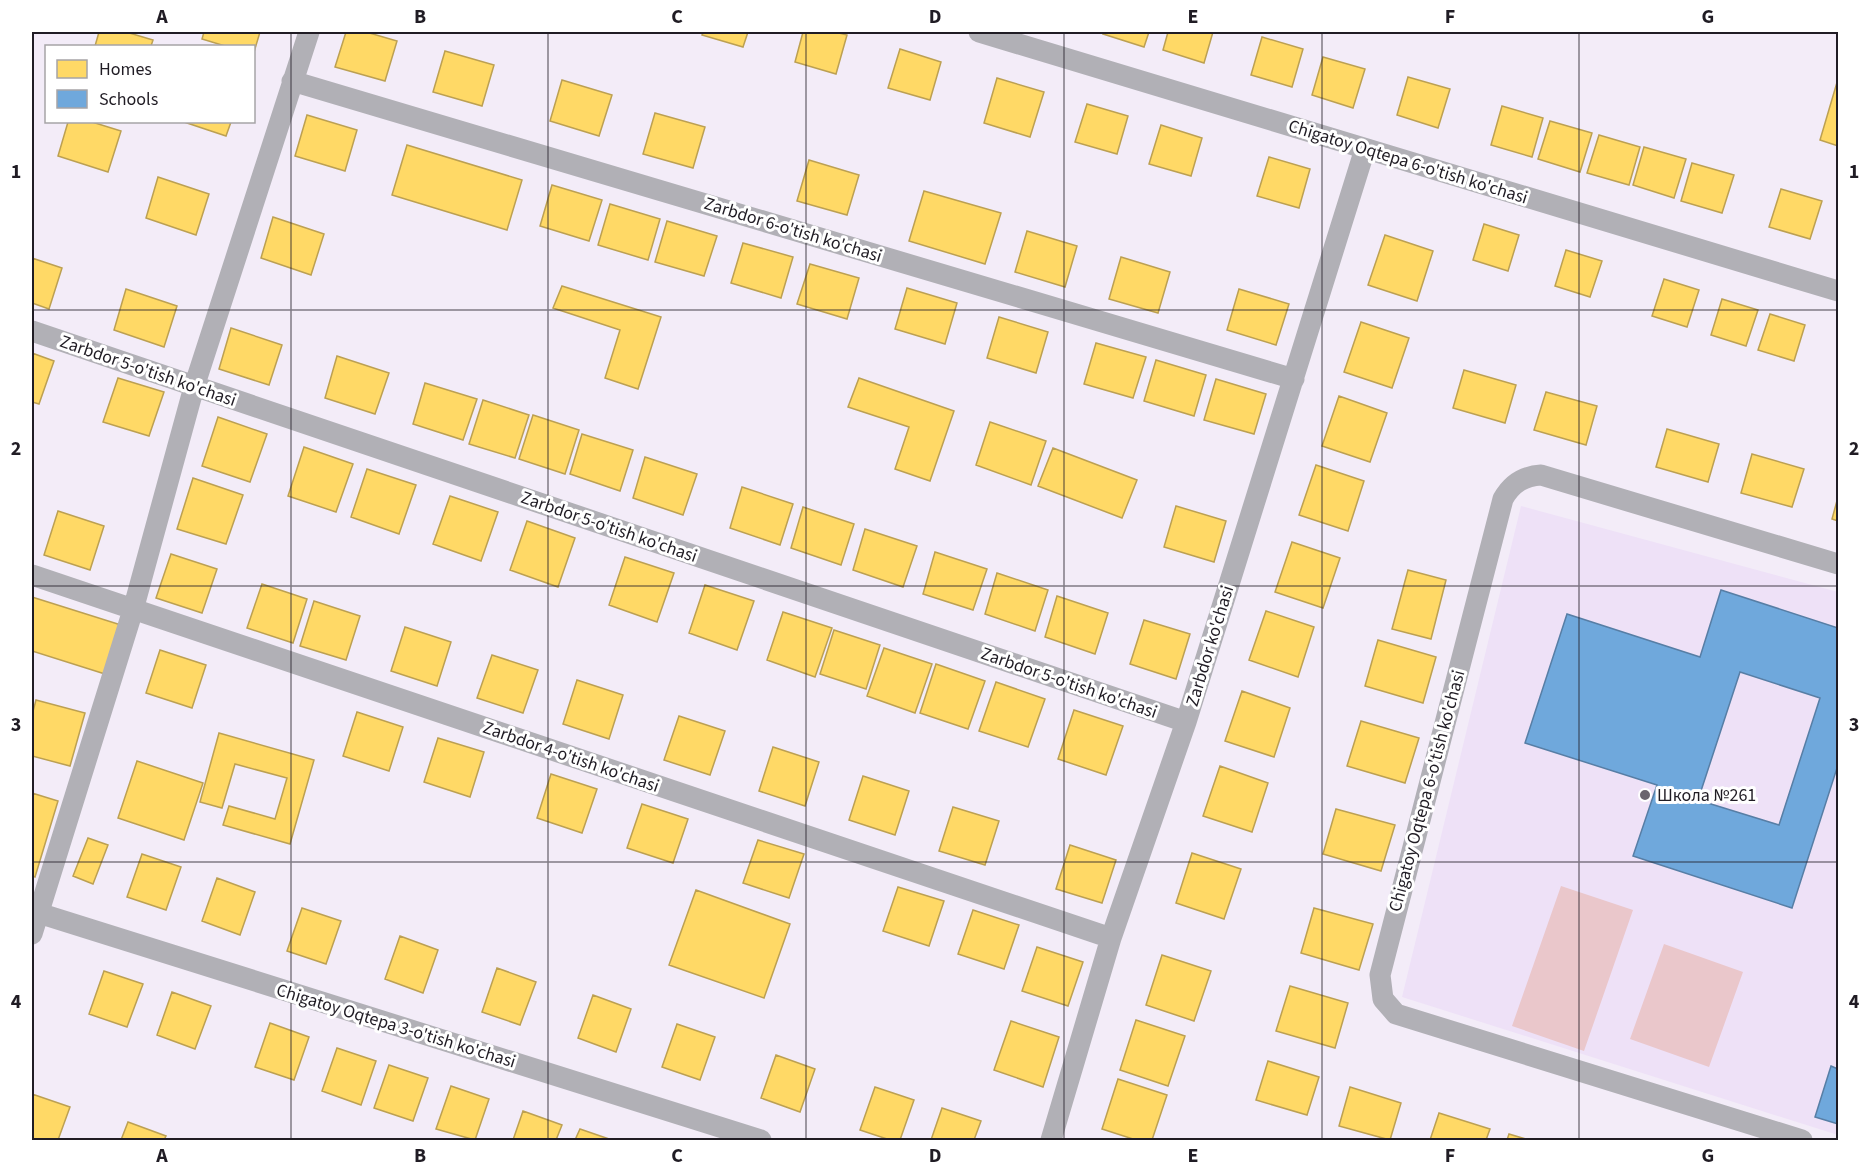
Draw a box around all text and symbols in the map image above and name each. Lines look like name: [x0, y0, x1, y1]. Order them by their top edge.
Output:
text: A: [155, 3, 168, 31]
text: B: [414, 3, 426, 31]
text: C: [671, 3, 683, 31]
text: D: [929, 3, 941, 31]
text: E: [1188, 3, 1198, 31]
text: F: [1445, 3, 1455, 31]
text: G: [1702, 3, 1714, 31]
legend: [45, 45, 255, 123]
text: Homes: [99, 57, 152, 82]
text: Schools: [99, 87, 158, 112]
street label: Chigatoy Oqtepa 6-o'tish ko'chasi: [1285, 114, 1531, 210]
text: 1: [11, 158, 21, 186]
text: 1: [1849, 158, 1859, 186]
street label: Zarbdor 6-o'tish ko'chasi: [701, 191, 885, 269]
street label: Zarbdor 5-o'tish ko'chasi: [57, 329, 239, 413]
text: 2: [11, 435, 21, 463]
text: 2: [1849, 435, 1859, 463]
street label: Zarbdor 5-o'tish ko'chasi: [518, 485, 700, 569]
street label: Zarbdor ko'chasi: [1180, 583, 1240, 709]
street label: Zarbdor 5-o'tish ko'chasi: [978, 641, 1160, 725]
street label: Chigatoy Oqtepa 6-o'tish ko'chasi: [1383, 667, 1471, 915]
text: 3: [11, 711, 21, 739]
text: 3: [1849, 711, 1859, 739]
street label: Zarbdor 4-o'tish ko'chasi: [480, 715, 662, 799]
place label: Школа №261: [1657, 783, 1756, 808]
marker: Школа №261: [1638, 788, 1652, 802]
street label: Chigatoy Oqtepa 3-o'tish ko'chasi: [273, 978, 519, 1074]
text: 4: [11, 988, 22, 1016]
text: 4: [1849, 988, 1860, 1016]
text: A: [155, 1142, 168, 1170]
text: B: [414, 1142, 426, 1170]
text: C: [671, 1142, 683, 1170]
text: D: [929, 1142, 941, 1170]
text: E: [1188, 1142, 1198, 1170]
text: F: [1445, 1142, 1455, 1170]
text: G: [1702, 1142, 1714, 1170]

